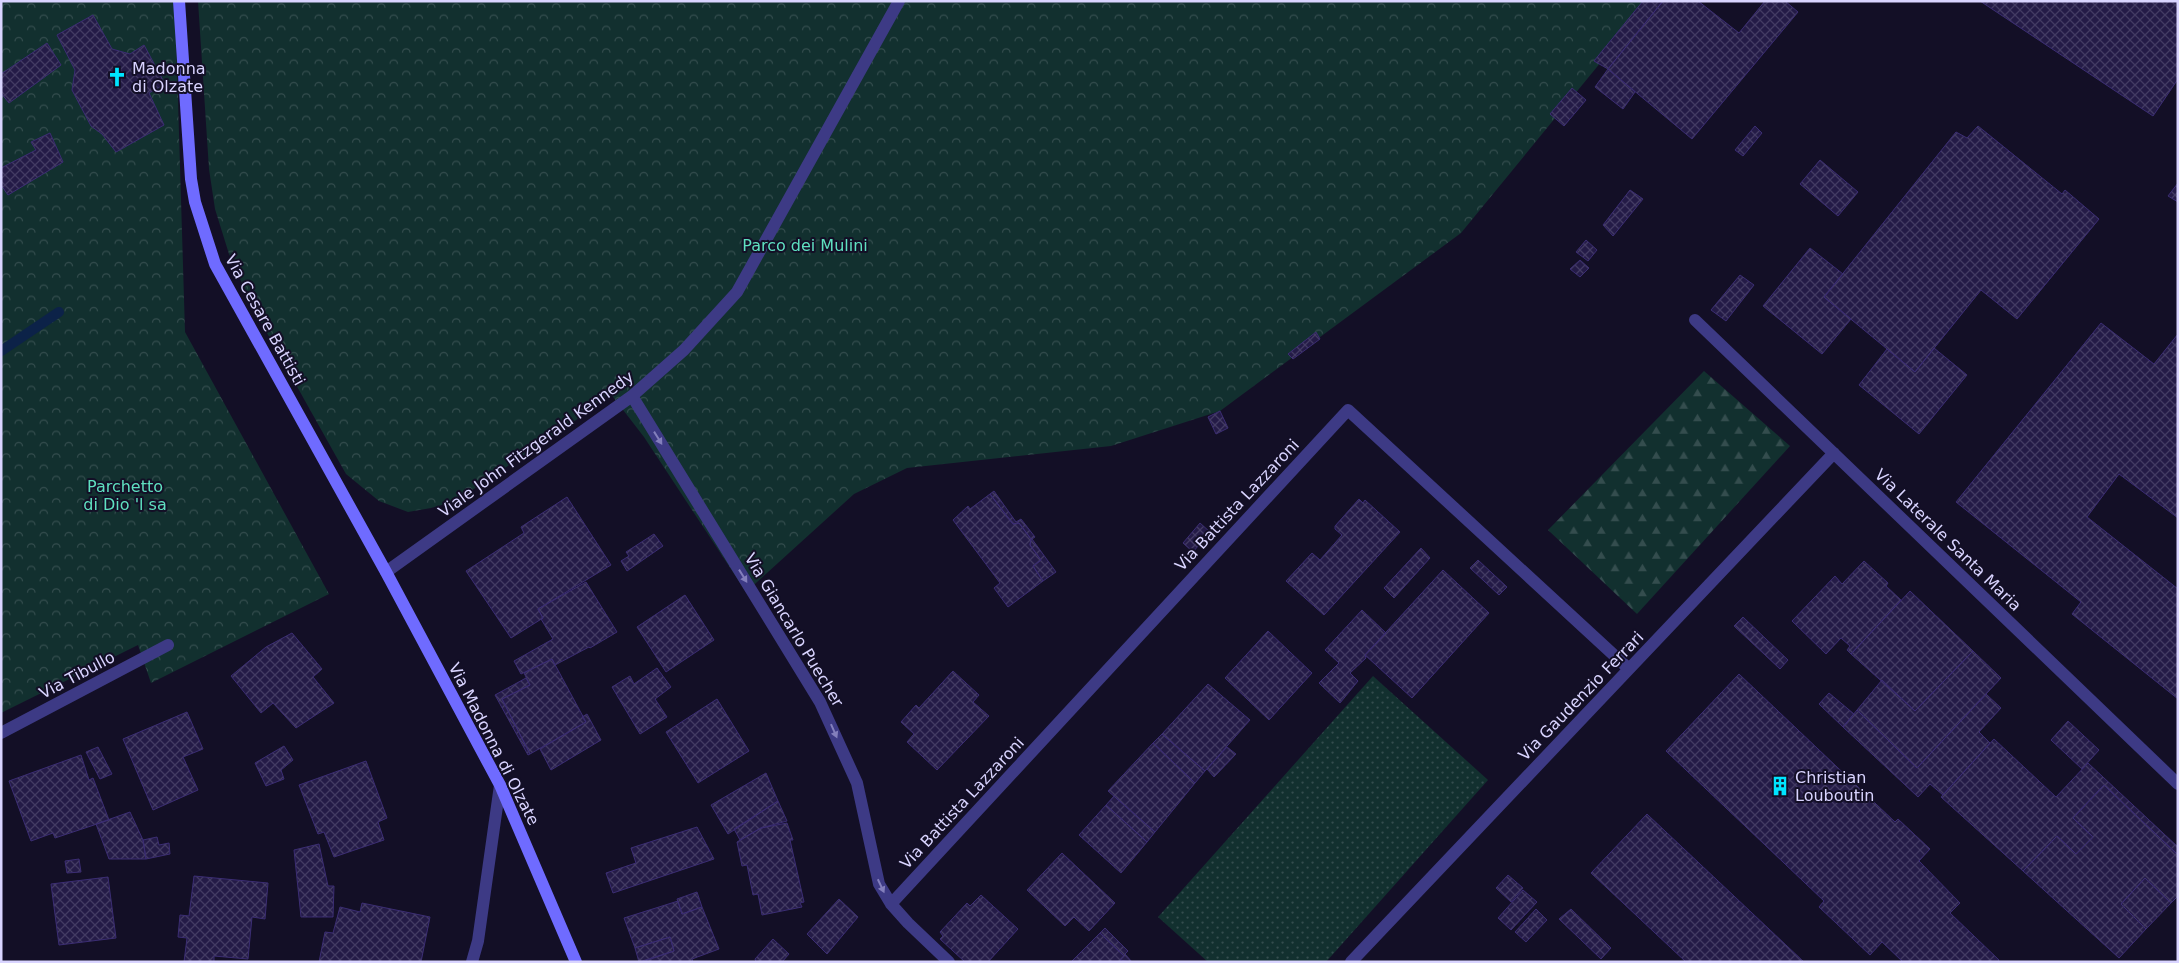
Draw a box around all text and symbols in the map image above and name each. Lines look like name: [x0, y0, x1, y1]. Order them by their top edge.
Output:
place label: Madonna di Olzate: [132, 59, 206, 96]
church icon: Madonna di Olzate: [106, 66, 128, 88]
park label: Parco dei Mulini: [742, 236, 868, 255]
street label: Via Cesare Battisti: [221, 251, 309, 389]
street label: Viale John Fitzgerald Kennedy: [435, 367, 637, 521]
one-way arrow: [653, 431, 662, 444]
street label: Via Battista Lazzaroni: [1171, 435, 1303, 575]
street label: Via Laterale Santa Maria: [1871, 465, 2025, 615]
park label: Parchetto di Dio 'l sa: [83, 477, 167, 514]
street label: Via Giancarlo Puecher: [741, 550, 848, 711]
one-way arrow: [739, 570, 748, 583]
street label: Via Gaudenzio Ferrari: [1514, 628, 1648, 764]
street label: Via Tibullo: [36, 647, 118, 703]
street label: Via Madonna di Olzate: [445, 660, 543, 828]
one-way arrow: [830, 724, 838, 738]
street label: Via Battista Lazzaroni: [896, 733, 1028, 873]
place label: Christian Louboutin: [1795, 768, 1875, 805]
building icon: Christian Louboutin: [1769, 775, 1791, 797]
one-way arrow: [878, 879, 886, 893]

